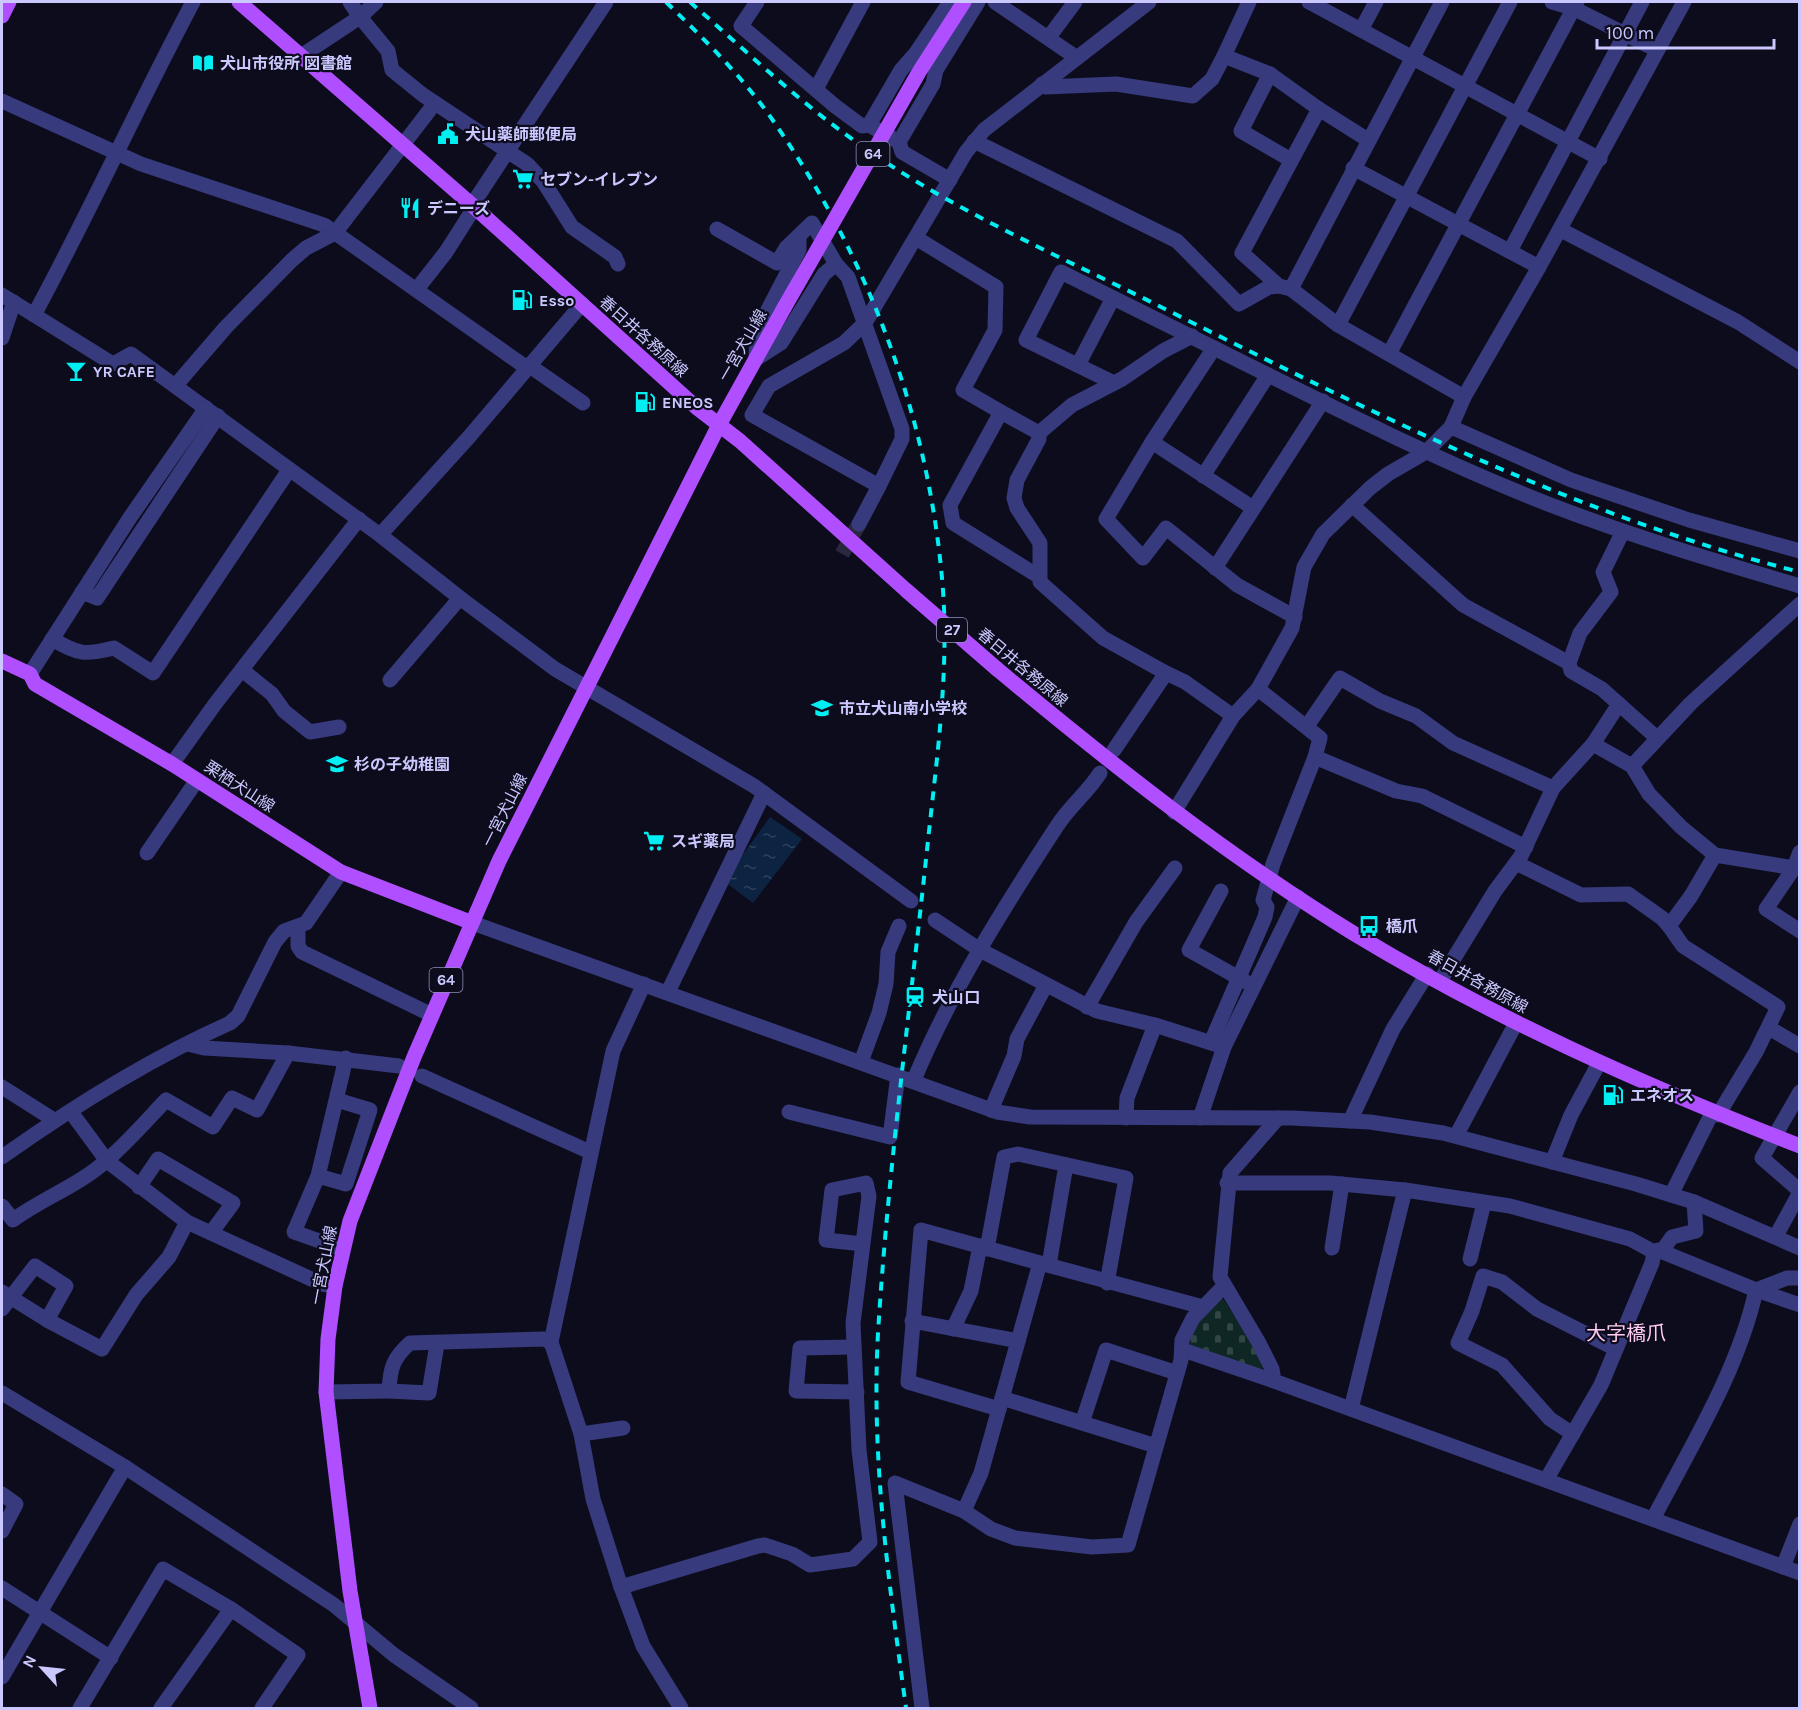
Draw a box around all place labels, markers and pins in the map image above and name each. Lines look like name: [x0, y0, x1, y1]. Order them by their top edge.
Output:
library icon: 犬山市役所 図書館: [191, 51, 215, 75]
place label: 犬山市役所 図書館: [220, 54, 352, 73]
public building icon: 犬山薬師郵便局: [436, 122, 460, 146]
place label: 犬山薬師郵便局: [465, 125, 577, 144]
supermarket icon: セブン-イレブン: [511, 167, 535, 191]
place label: セブン-イレブン: [540, 170, 658, 189]
restaurant icon: デニーズ: [398, 196, 422, 220]
place label: デニーズ: [427, 199, 490, 218]
fuel station icon: Esso: [510, 288, 534, 312]
place label: Esso: [539, 291, 574, 310]
bar icon: YR CAFE: [64, 359, 88, 383]
place label: YR CAFE: [93, 362, 155, 381]
fuel station icon: ENEOS: [633, 390, 657, 414]
place label: ENEOS: [662, 393, 713, 412]
school or university icon: 市立犬山南小学校: [810, 696, 834, 720]
place label: 市立犬山南小学校: [839, 699, 967, 718]
school or university icon: 杉の子幼稚園: [325, 752, 349, 776]
place label: 杉の子幼稚園: [354, 755, 450, 774]
supermarket icon: スギ薬局: [642, 829, 666, 853]
place label: スギ薬局: [671, 832, 735, 851]
bus stop icon: 橋爪: [1357, 914, 1381, 938]
place label: 橋爪: [1386, 917, 1418, 936]
station icon: 犬山口: [903, 985, 927, 1009]
place label: 犬山口: [932, 988, 980, 1007]
fuel station icon: エネオス: [1601, 1083, 1625, 1107]
place label: エネオス: [1630, 1086, 1694, 1105]

